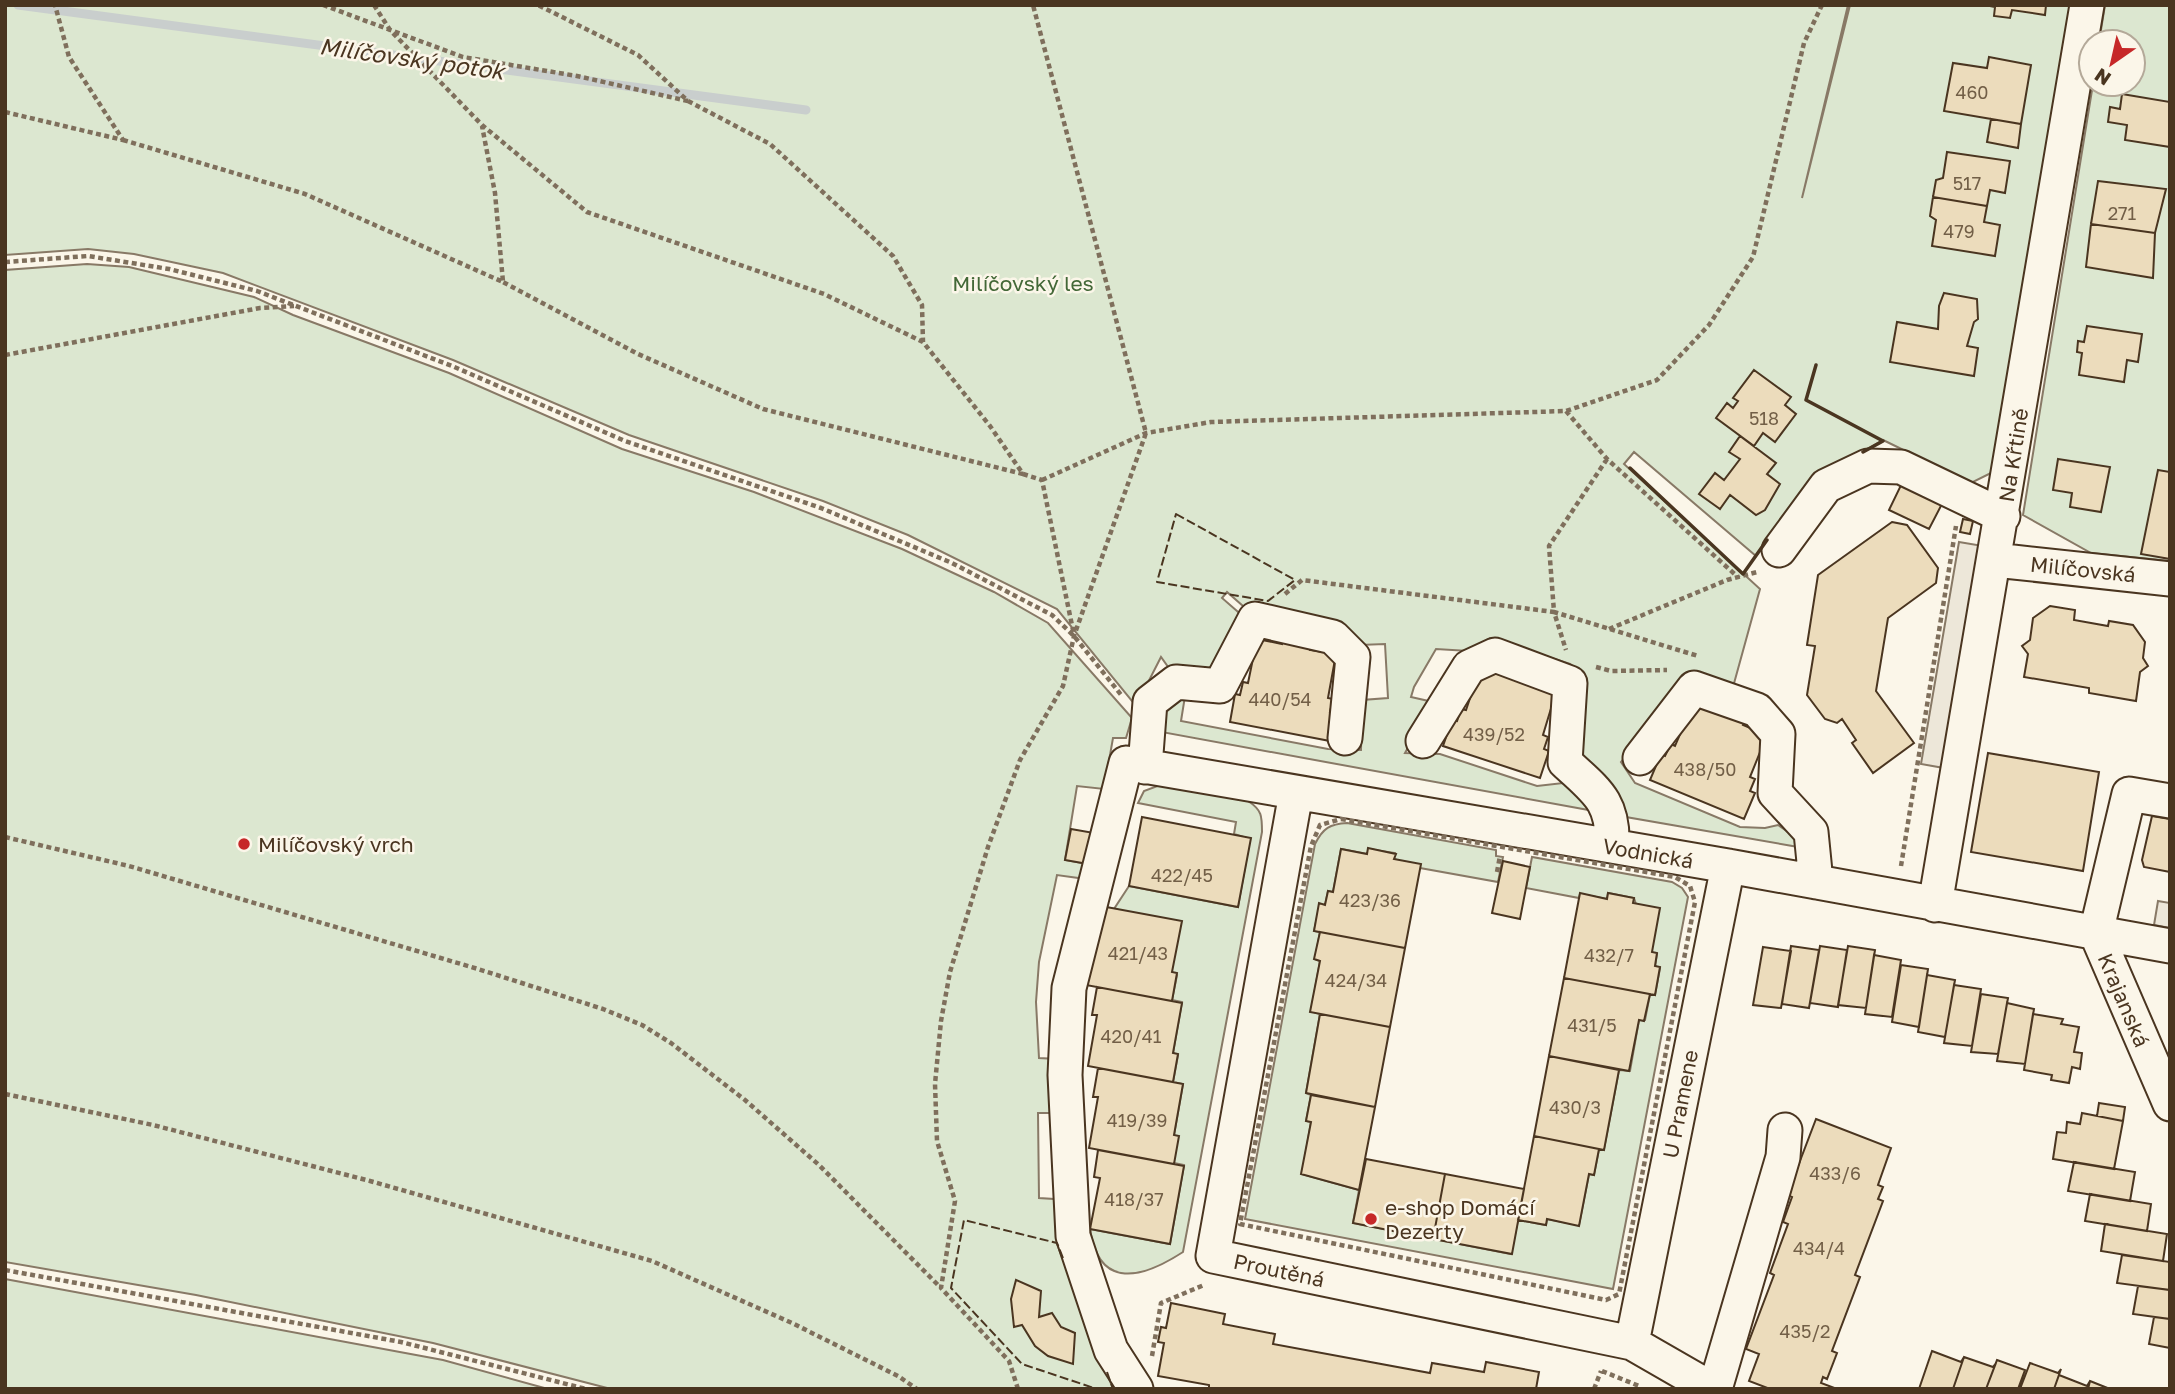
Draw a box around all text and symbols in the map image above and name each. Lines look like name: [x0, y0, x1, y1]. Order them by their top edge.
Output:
north arrow: [2077, 28, 2147, 98]
water label: Milíčovský potok: [318, 31, 508, 85]
text: N: [2090, 64, 2115, 91]
house number: 460: [1955, 81, 1989, 103]
house number: 517: [1953, 172, 1981, 194]
house number: 271: [2108, 202, 2137, 224]
house number: 479: [1943, 220, 1975, 242]
park label: Milíčovský les: [952, 270, 1094, 296]
street label: Na Křtině: [1993, 406, 2033, 504]
house number: 518: [1749, 407, 1779, 429]
street label: Milíčovská: [2029, 551, 2137, 587]
house number: 440/54: [1248, 688, 1312, 710]
house number: 439/52: [1463, 723, 1525, 745]
house number: 438/50: [1674, 758, 1736, 780]
place label: Milíčovský vrch: [258, 831, 414, 857]
street label: Vodnická: [1601, 832, 1695, 874]
marker: Milíčovský vrch: [236, 836, 252, 852]
house number: 422/45: [1151, 864, 1213, 886]
house number: 423/36: [1339, 889, 1401, 911]
house number: 421/43: [1108, 942, 1168, 964]
house number: 432/7: [1584, 944, 1634, 966]
street label: Krajanská: [2093, 949, 2155, 1051]
house number: 424/34: [1325, 969, 1387, 991]
house number: 431/5: [1567, 1014, 1617, 1036]
house number: 420/41: [1101, 1025, 1162, 1047]
street label: U Pramene: [1657, 1048, 1703, 1160]
house number: 430/3: [1549, 1096, 1601, 1118]
house number: 419/39: [1107, 1109, 1167, 1131]
house number: 433/6: [1809, 1162, 1861, 1184]
house number: 418/37: [1104, 1188, 1164, 1210]
place label: e-shop Domácí Dezerty: [1385, 1194, 1536, 1244]
marker: e-shop Domácí Dezerty: [1363, 1211, 1379, 1227]
house number: 434/4: [1793, 1237, 1845, 1259]
street label: Proutěná: [1231, 1248, 1327, 1292]
house number: 435/2: [1779, 1320, 1831, 1342]

